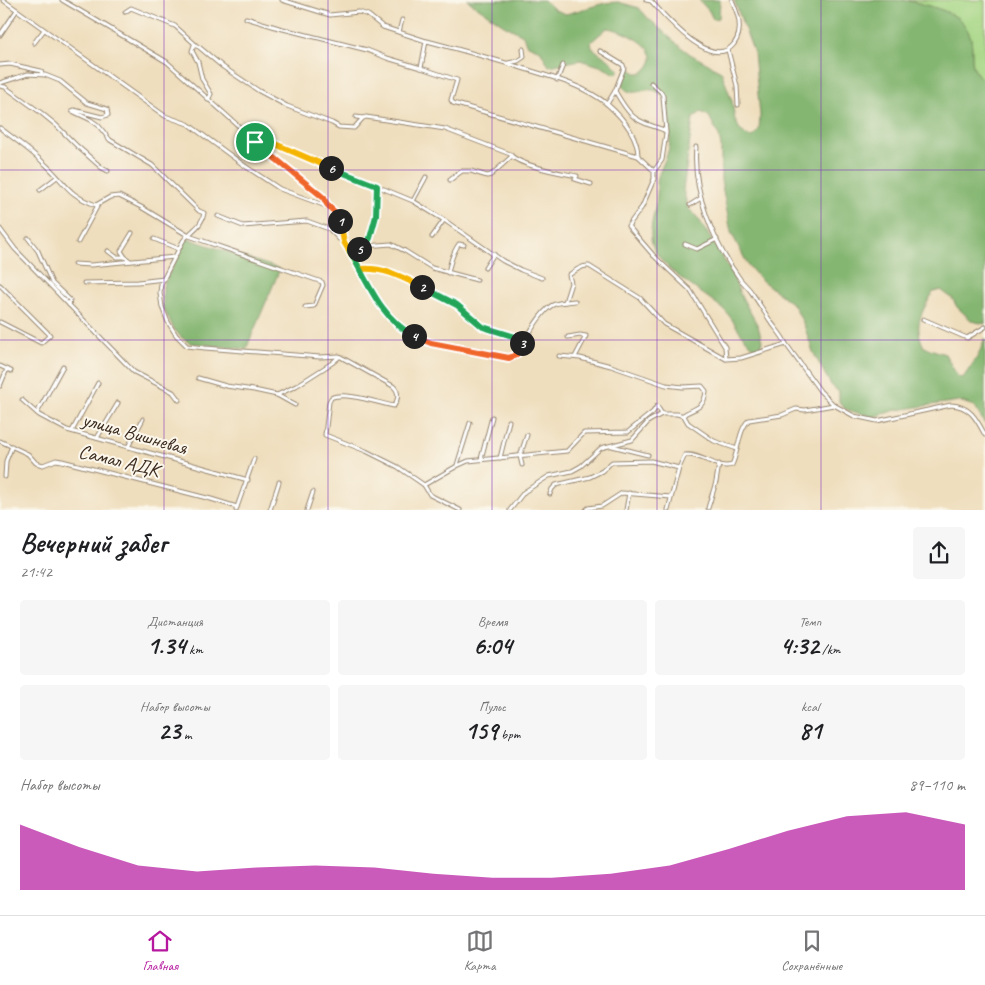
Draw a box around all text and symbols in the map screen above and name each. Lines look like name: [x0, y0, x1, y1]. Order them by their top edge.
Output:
pin: [234, 121, 276, 163]
icon: arrive: [241, 128, 269, 156]
pin: 6: [318, 156, 344, 180]
text: 6: [328, 160, 335, 177]
pin: 1: [328, 208, 352, 234]
text: 1: [337, 213, 344, 230]
pin: 5: [346, 236, 372, 262]
text: 5: [356, 241, 363, 258]
pin: 2: [410, 274, 434, 300]
text: 2: [419, 279, 426, 296]
pin: 4: [402, 324, 426, 348]
text: 4: [411, 328, 418, 345]
pin: 3: [510, 330, 534, 356]
text: 3: [519, 335, 526, 352]
street label: улица Вишневая: [79, 406, 191, 461]
street label: Самал АДК: [76, 438, 165, 483]
text: Вечерний забег: [20, 525, 167, 560]
button: share: [913, 527, 965, 579]
text: 21:42: [20, 562, 52, 582]
text: Дистанция: [147, 613, 203, 630]
text: Время: [478, 613, 507, 630]
text: Темп: [799, 613, 821, 630]
text: 1.34: [147, 630, 186, 662]
text: 6:04: [473, 630, 512, 662]
text: 4:32: [780, 630, 819, 662]
text: km: [186, 641, 203, 658]
text: /km: [819, 641, 840, 658]
text: Набор высоты: [140, 698, 210, 715]
text: Пульс: [479, 698, 506, 715]
text: kcal: [801, 698, 819, 715]
text: 23: [158, 715, 180, 747]
text: 159: [465, 715, 498, 747]
text: 81: [799, 715, 821, 747]
text: m: [180, 726, 192, 743]
text: bpm: [498, 726, 520, 743]
text: Набор высоты: [20, 775, 99, 795]
text: 89–110 m: [909, 775, 965, 795]
tab: Главная: [143, 927, 178, 974]
tab: Карта: [464, 927, 496, 974]
tab: Сохранённые: [781, 927, 842, 974]

